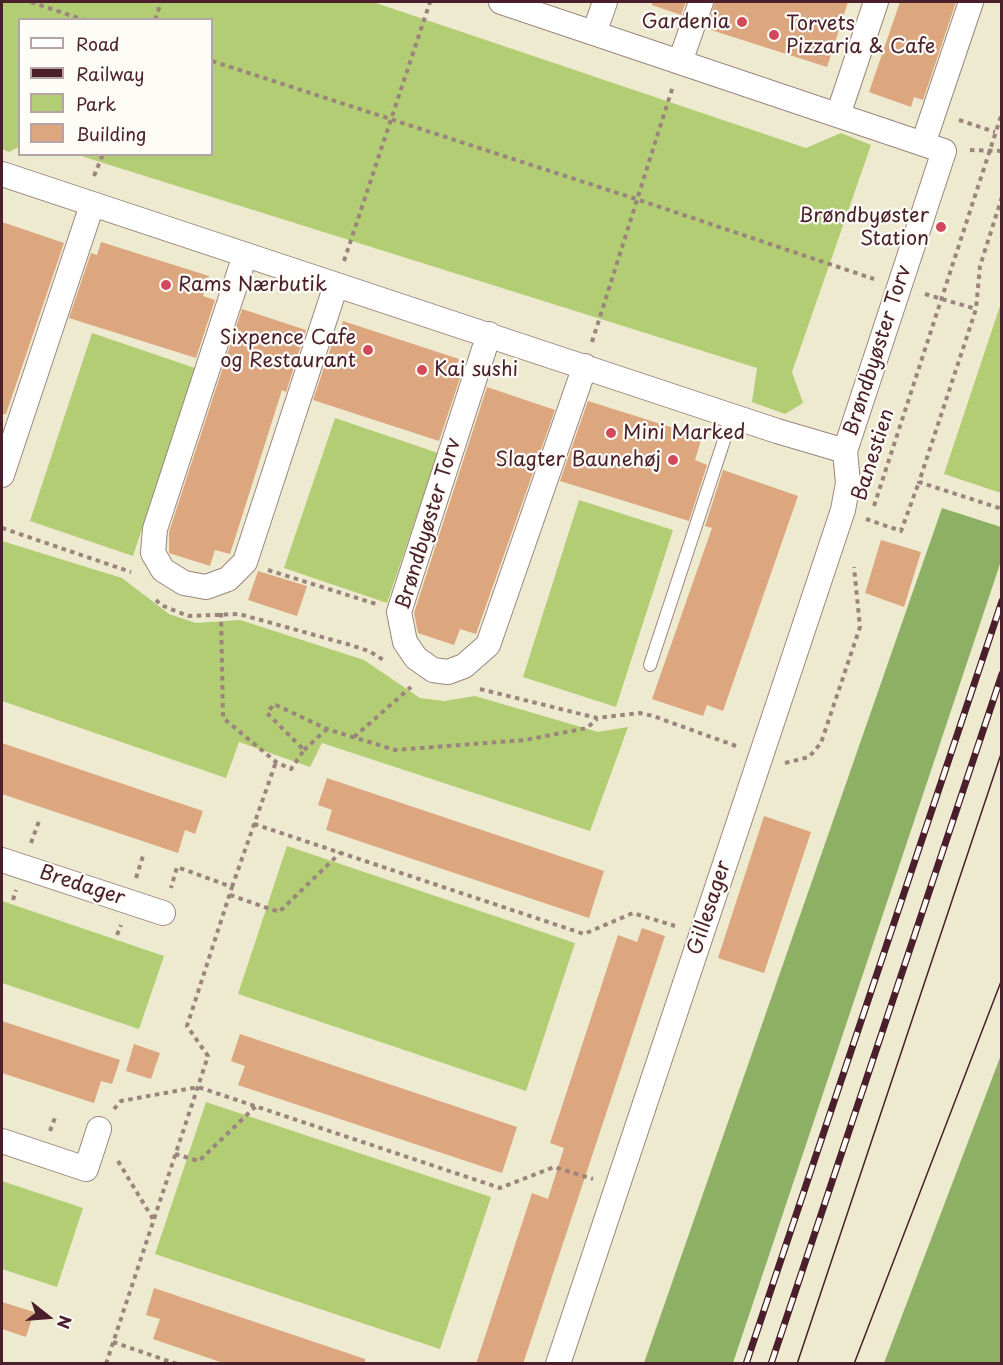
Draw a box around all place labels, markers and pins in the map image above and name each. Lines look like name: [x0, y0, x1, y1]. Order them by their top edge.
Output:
place label: Gardenia: [641, 10, 730, 34]
place label: Torvets Pizzaria & Cafe: [786, 12, 935, 59]
marker: Gardenia: [735, 15, 749, 29]
marker: Torvets Pizzaria & Cafe: [767, 28, 781, 42]
place label: Brøndbyøster Station: [798, 204, 929, 251]
marker: Brøndbyøster Station: [934, 220, 948, 234]
place label: Rams Nærbutik: [178, 273, 327, 297]
marker: Rams Nærbutik: [159, 278, 173, 292]
place label: Sixpence Cafe og Restaurant: [220, 326, 356, 373]
marker: Sixpence Cafe og Restaurant: [361, 343, 375, 357]
place label: Kai sushi: [434, 358, 518, 382]
marker: Kai sushi: [415, 363, 429, 377]
place label: Mini Marked: [623, 421, 745, 445]
marker: Mini Marked: [604, 426, 618, 440]
place label: Slagter Baunehøj: [495, 448, 661, 472]
marker: Slagter Baunehøj: [666, 453, 680, 467]

